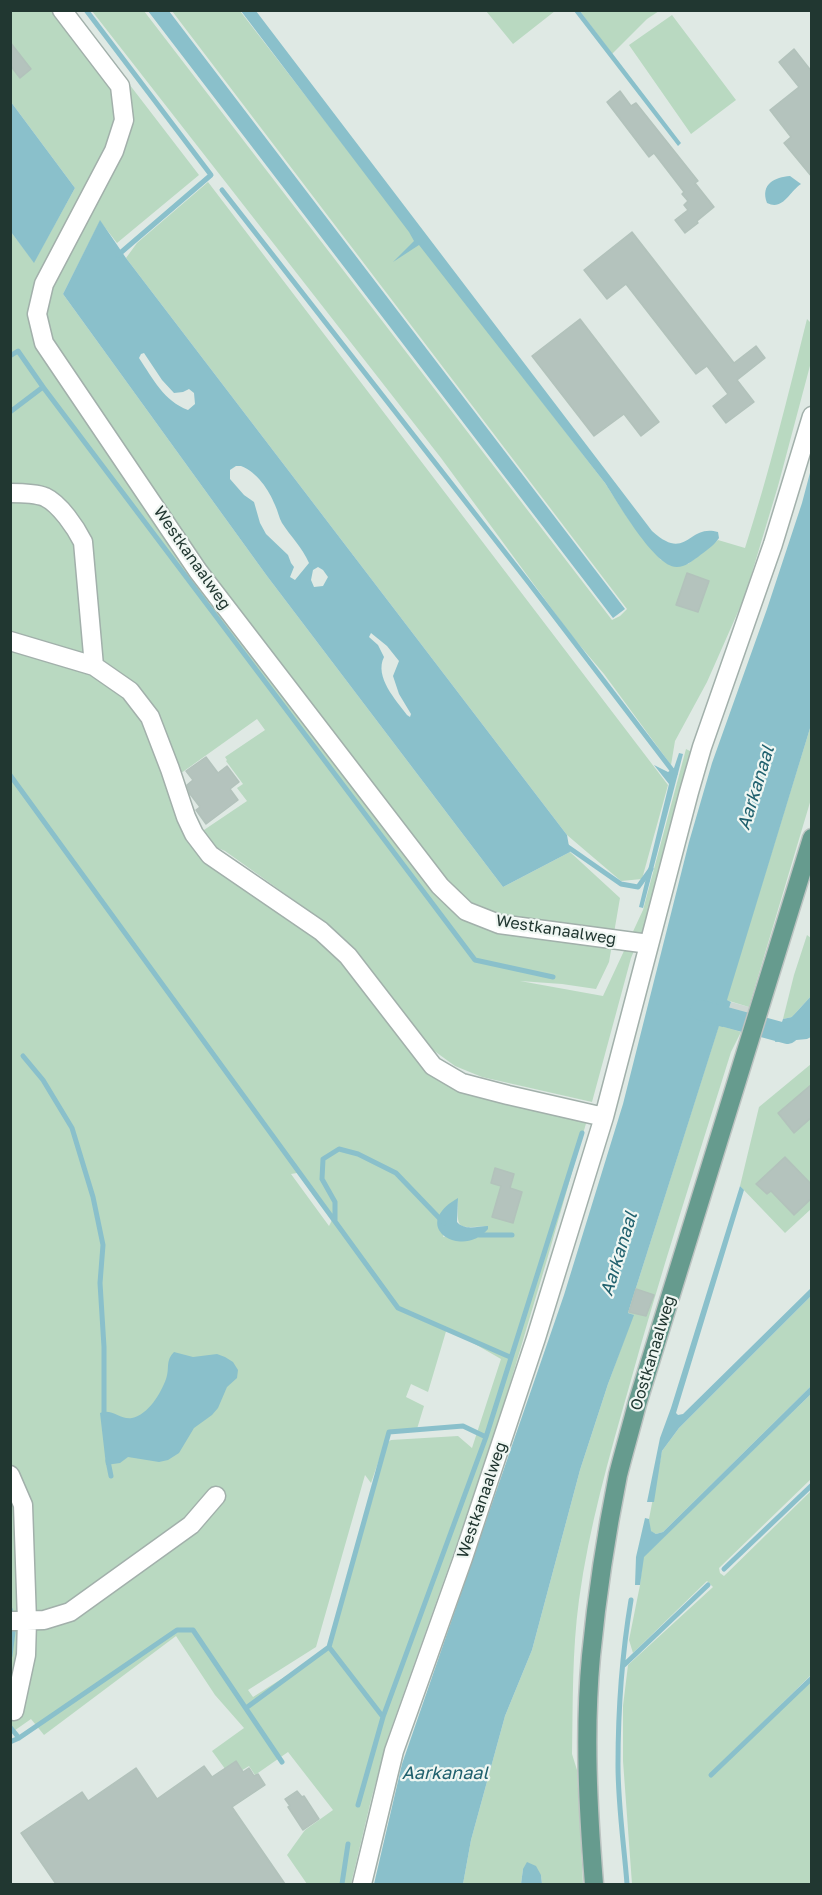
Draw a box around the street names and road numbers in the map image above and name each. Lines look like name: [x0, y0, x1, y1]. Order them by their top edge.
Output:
street label: Westkanaalweg: [149, 503, 235, 613]
street label: Westkanaalweg: [494, 911, 618, 949]
street label: Oostkanaalweg: [626, 1293, 680, 1413]
street label: Westkanaalweg: [453, 1439, 511, 1561]

